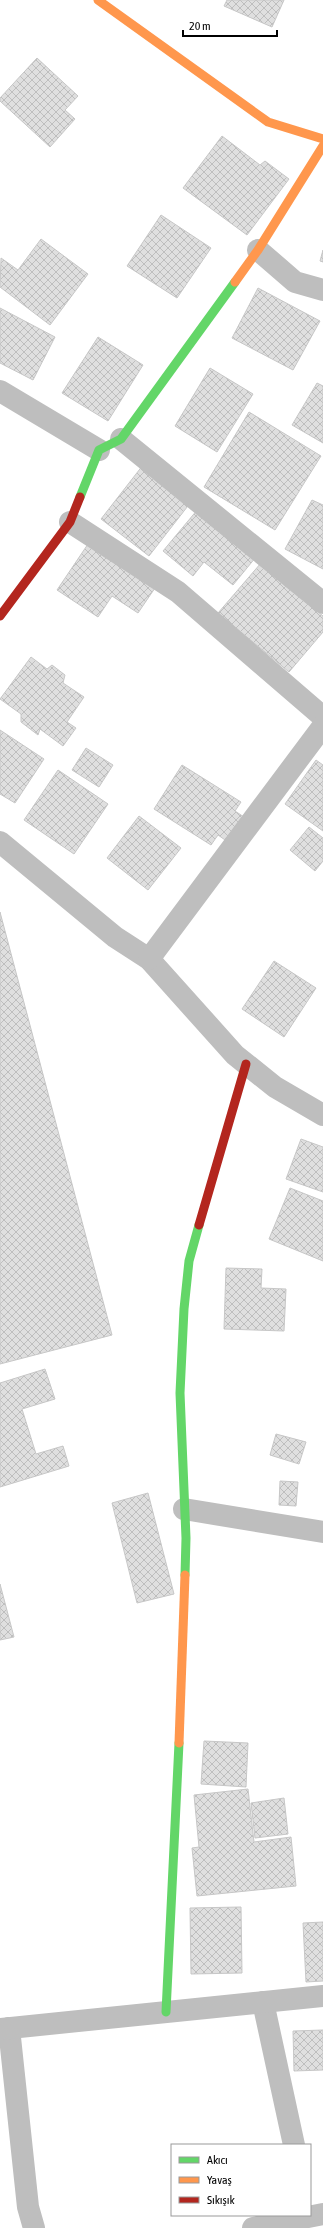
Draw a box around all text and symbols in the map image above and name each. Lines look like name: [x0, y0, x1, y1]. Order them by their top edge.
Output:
scale bar: [183, 12, 277, 38]
text: 20 m: [189, 19, 211, 33]
legend: [171, 2144, 311, 2216]
text: Akıcı: [207, 2153, 228, 2167]
text: Yavaş: [207, 2173, 232, 2187]
text: Sıkışık: [207, 2193, 235, 2207]

